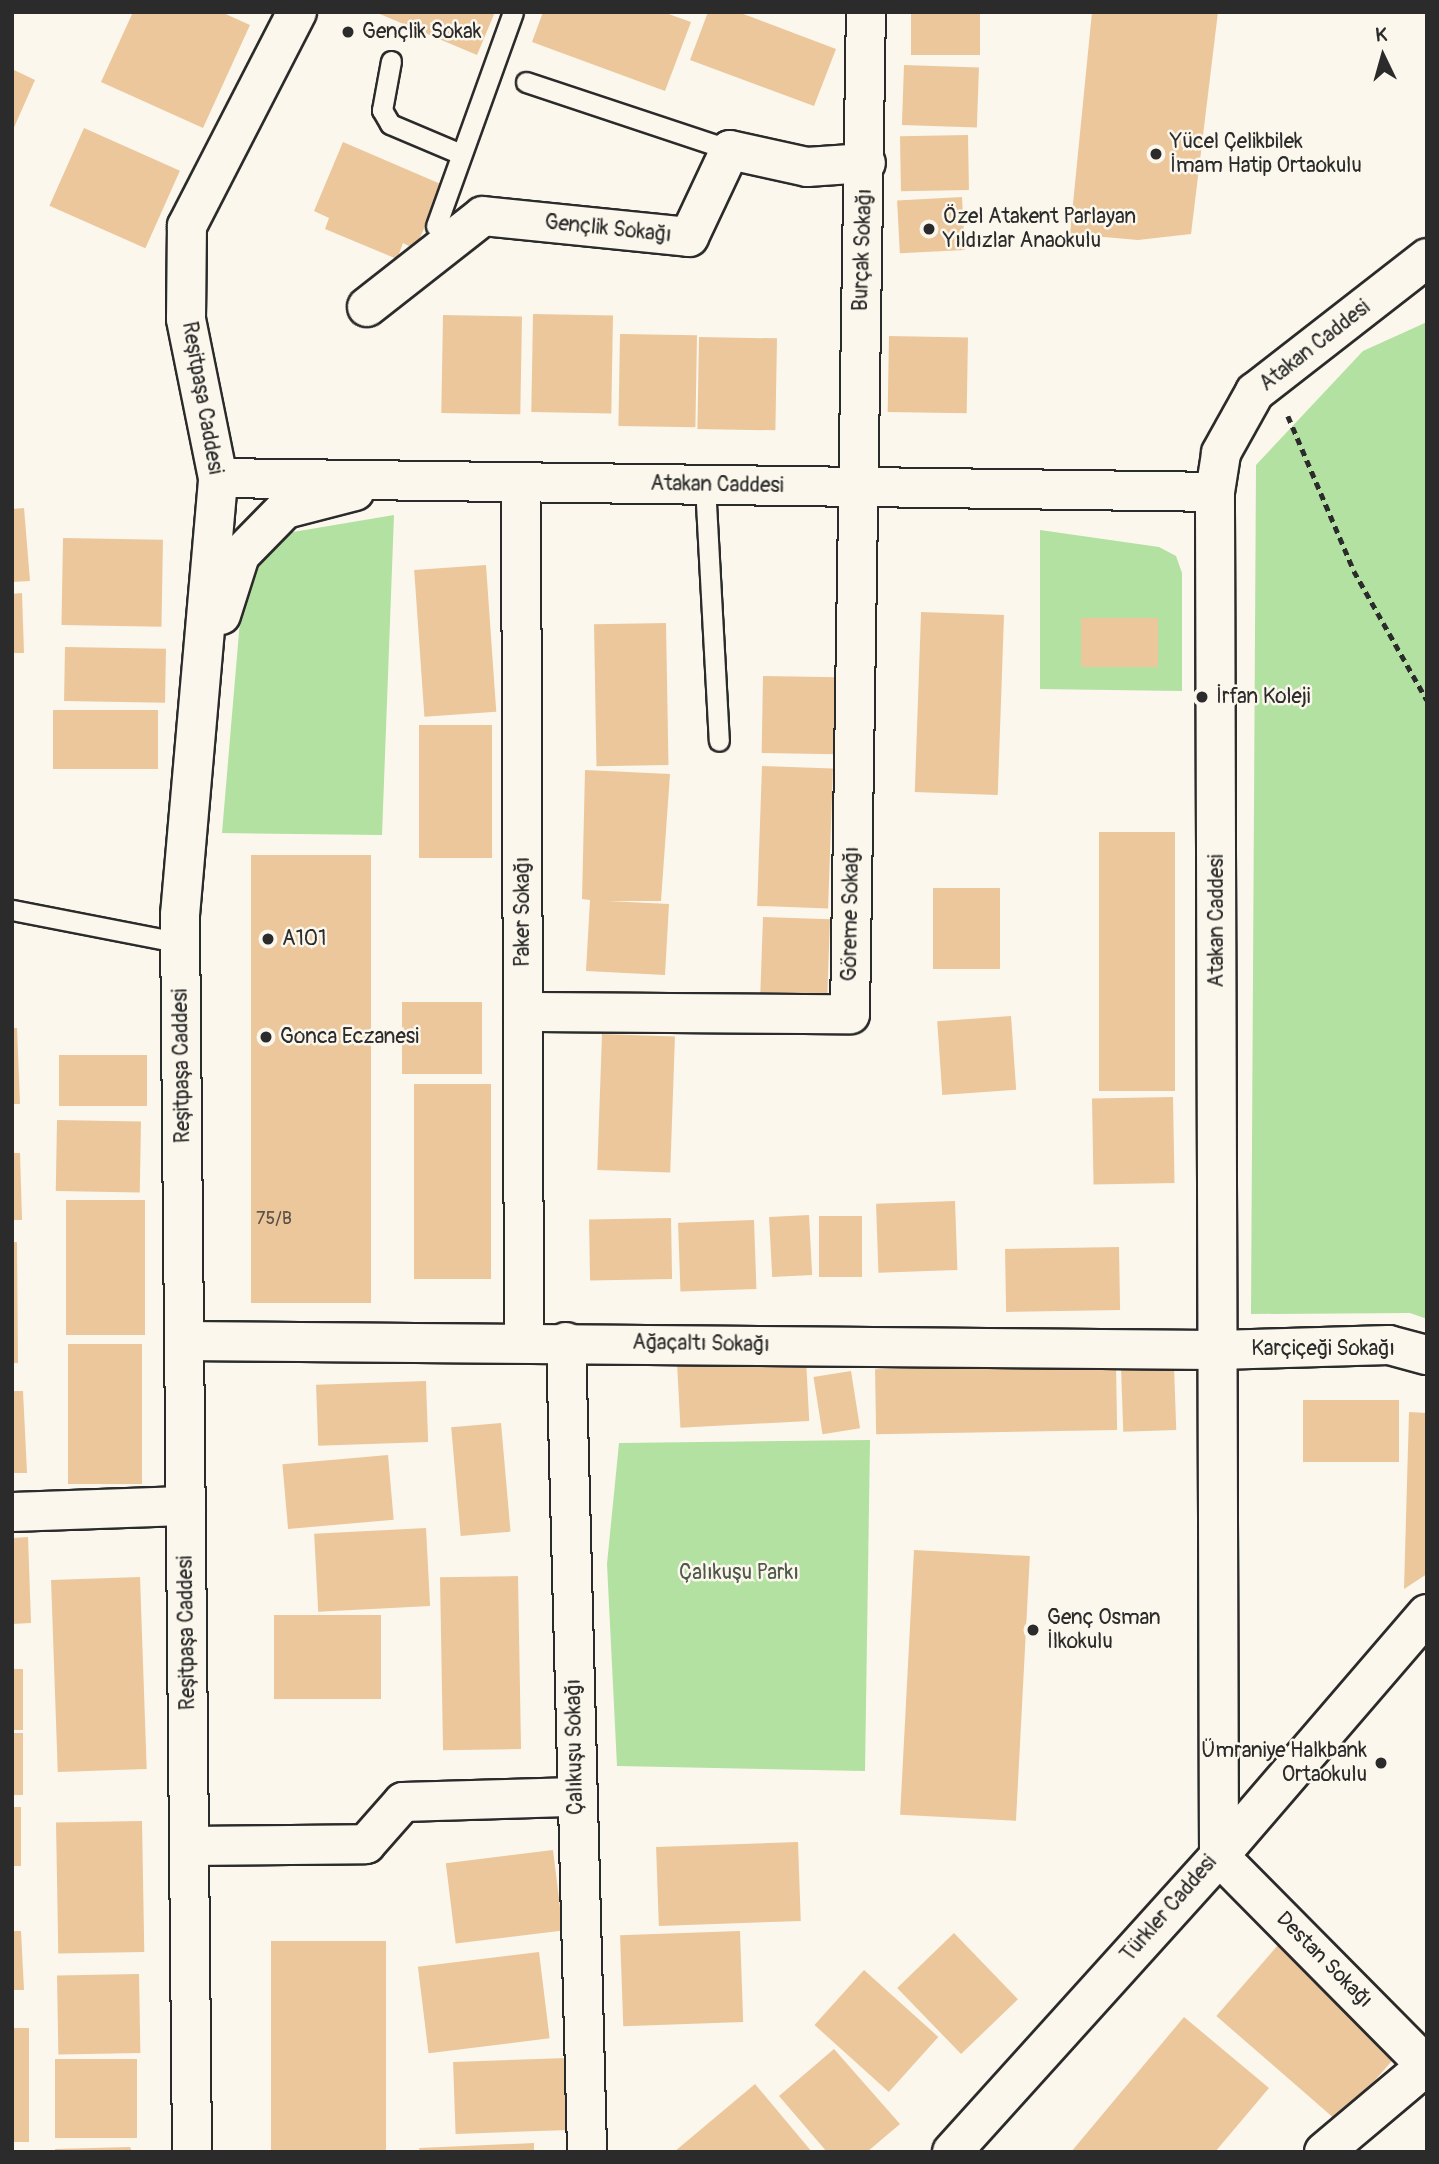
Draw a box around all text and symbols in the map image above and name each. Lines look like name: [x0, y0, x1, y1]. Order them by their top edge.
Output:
place label: Gençlik Sokak: [362, 19, 481, 45]
north arrow: [1348, 21, 1418, 91]
text: K: [1374, 23, 1388, 48]
marker: Gençlik Sokak: [340, 24, 356, 40]
place label: Yücel Çelikbilek İmam Hatip Ortaokulu: [1170, 129, 1362, 179]
marker: Yücel Çelikbilek İmam Hatip Ortaokulu: [1148, 146, 1164, 162]
street label: Burçak Sokağı: [848, 188, 878, 312]
place label: Özel Atakent Parlayan Yıldızlar Anaokulu: [943, 204, 1136, 254]
street label: Gençlik Sokağı: [543, 210, 673, 248]
marker: Özel Atakent Parlayan Yıldızlar Anaokulu: [921, 221, 937, 237]
street label: Atakan Caddesi: [1255, 295, 1375, 397]
street label: Reşitpaşa Caddesi: [176, 320, 228, 476]
street label: Atakan Caddesi: [650, 471, 784, 499]
place label: İrfan Koleji: [1216, 684, 1311, 710]
marker: İrfan Koleji: [1194, 689, 1210, 705]
street label: Göreme Sokağı: [837, 846, 865, 982]
street label: Atakan Caddesi: [1204, 854, 1230, 988]
street label: Paker Sokağı: [510, 857, 536, 967]
place label: A101: [282, 926, 326, 952]
marker: A101: [260, 931, 276, 947]
street label: Reşitpaşa Caddesi: [168, 989, 196, 1143]
place label: Gonca Eczanesi: [280, 1024, 419, 1050]
marker: Gonca Eczanesi: [258, 1029, 274, 1045]
house number: 75/B: [256, 1208, 292, 1230]
street label: Ağaçaltı Sokağı: [632, 1330, 770, 1358]
street label: Karçiçeği Sokağı: [1251, 1336, 1395, 1362]
street label: Reşitpaşa Caddesi: [173, 1556, 201, 1710]
park label: Çalıkuşu Parkı: [679, 1560, 799, 1586]
place label: Genç Osman İlkokulu: [1047, 1605, 1161, 1655]
marker: Genç Osman İlkokulu: [1025, 1622, 1041, 1638]
street label: Çalıkuşu Sokağı: [561, 1679, 589, 1815]
place label: Ümraniye Halkbank Ortaokulu: [1201, 1738, 1367, 1788]
marker: Ümraniye Halkbank Ortaokulu: [1373, 1755, 1389, 1771]
street label: Türkler Caddesi: [1116, 1850, 1222, 1968]
street label: Destan Sokağı: [1271, 1907, 1377, 2013]

